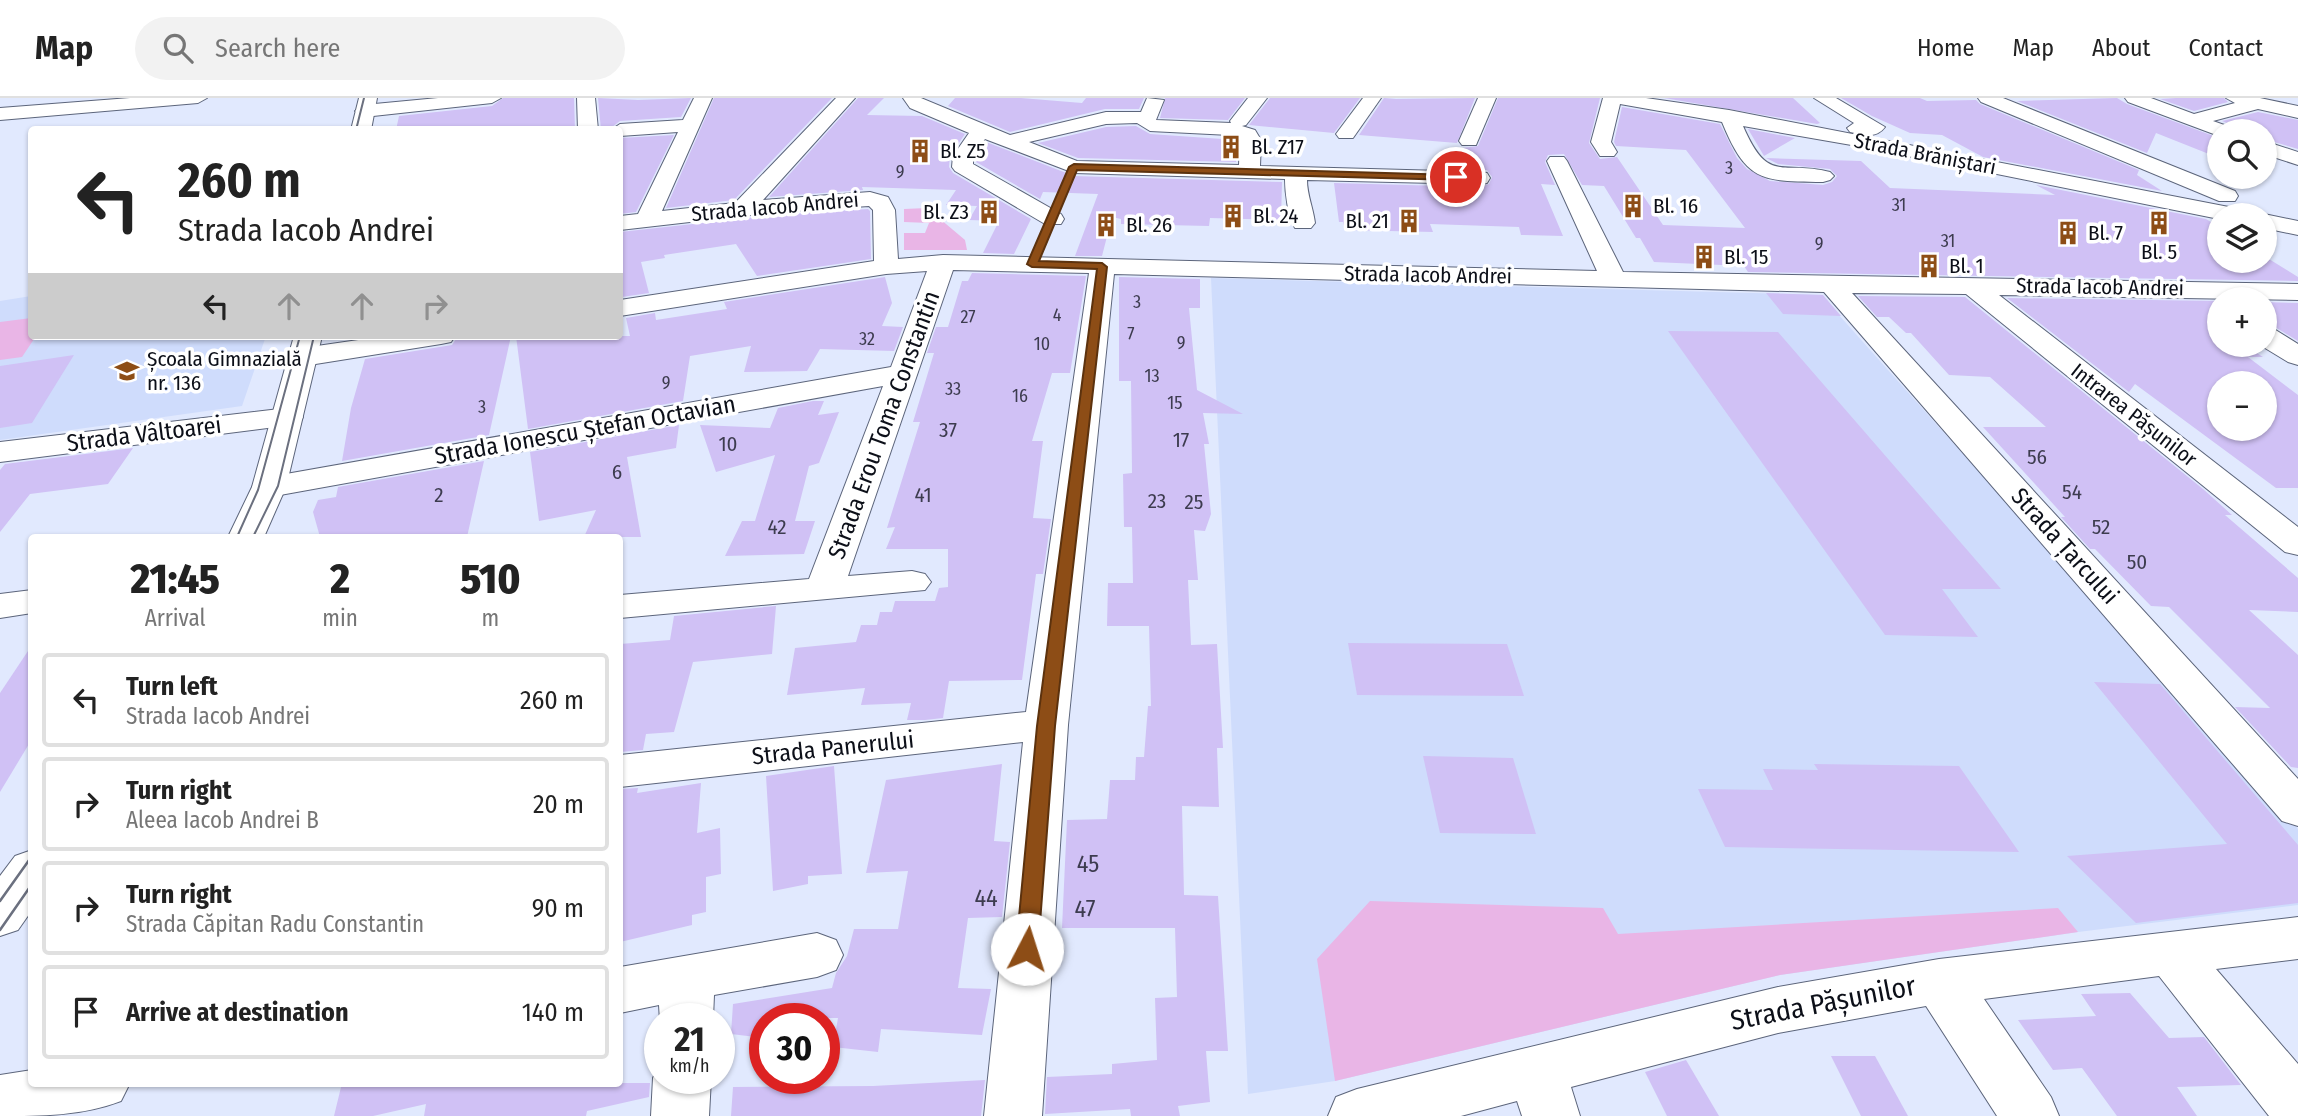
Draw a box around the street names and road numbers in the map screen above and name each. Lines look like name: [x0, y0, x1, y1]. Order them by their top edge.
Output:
street label: Strada Brăniștari: [1852, 127, 1998, 181]
street label: Strada Iacob Andrei: [690, 187, 860, 227]
street label: Strada Iacob Andrei: [1344, 261, 1512, 289]
street label: Strada Iacob Andrei: [2016, 273, 2184, 301]
street label: Strada Erou Toma Constantin: [822, 287, 946, 563]
street label: Intrarea Pășunilor: [2066, 358, 2203, 473]
street label: Strada Ionescu Ștefan Octavian: [432, 390, 738, 471]
street label: Strada Vâltoarei: [65, 411, 223, 457]
street label: Strada Țarcului: [2004, 482, 2124, 611]
street label: Strada Panerului: [751, 726, 915, 770]
street label: Strada Pășunilor: [1728, 969, 1919, 1038]

